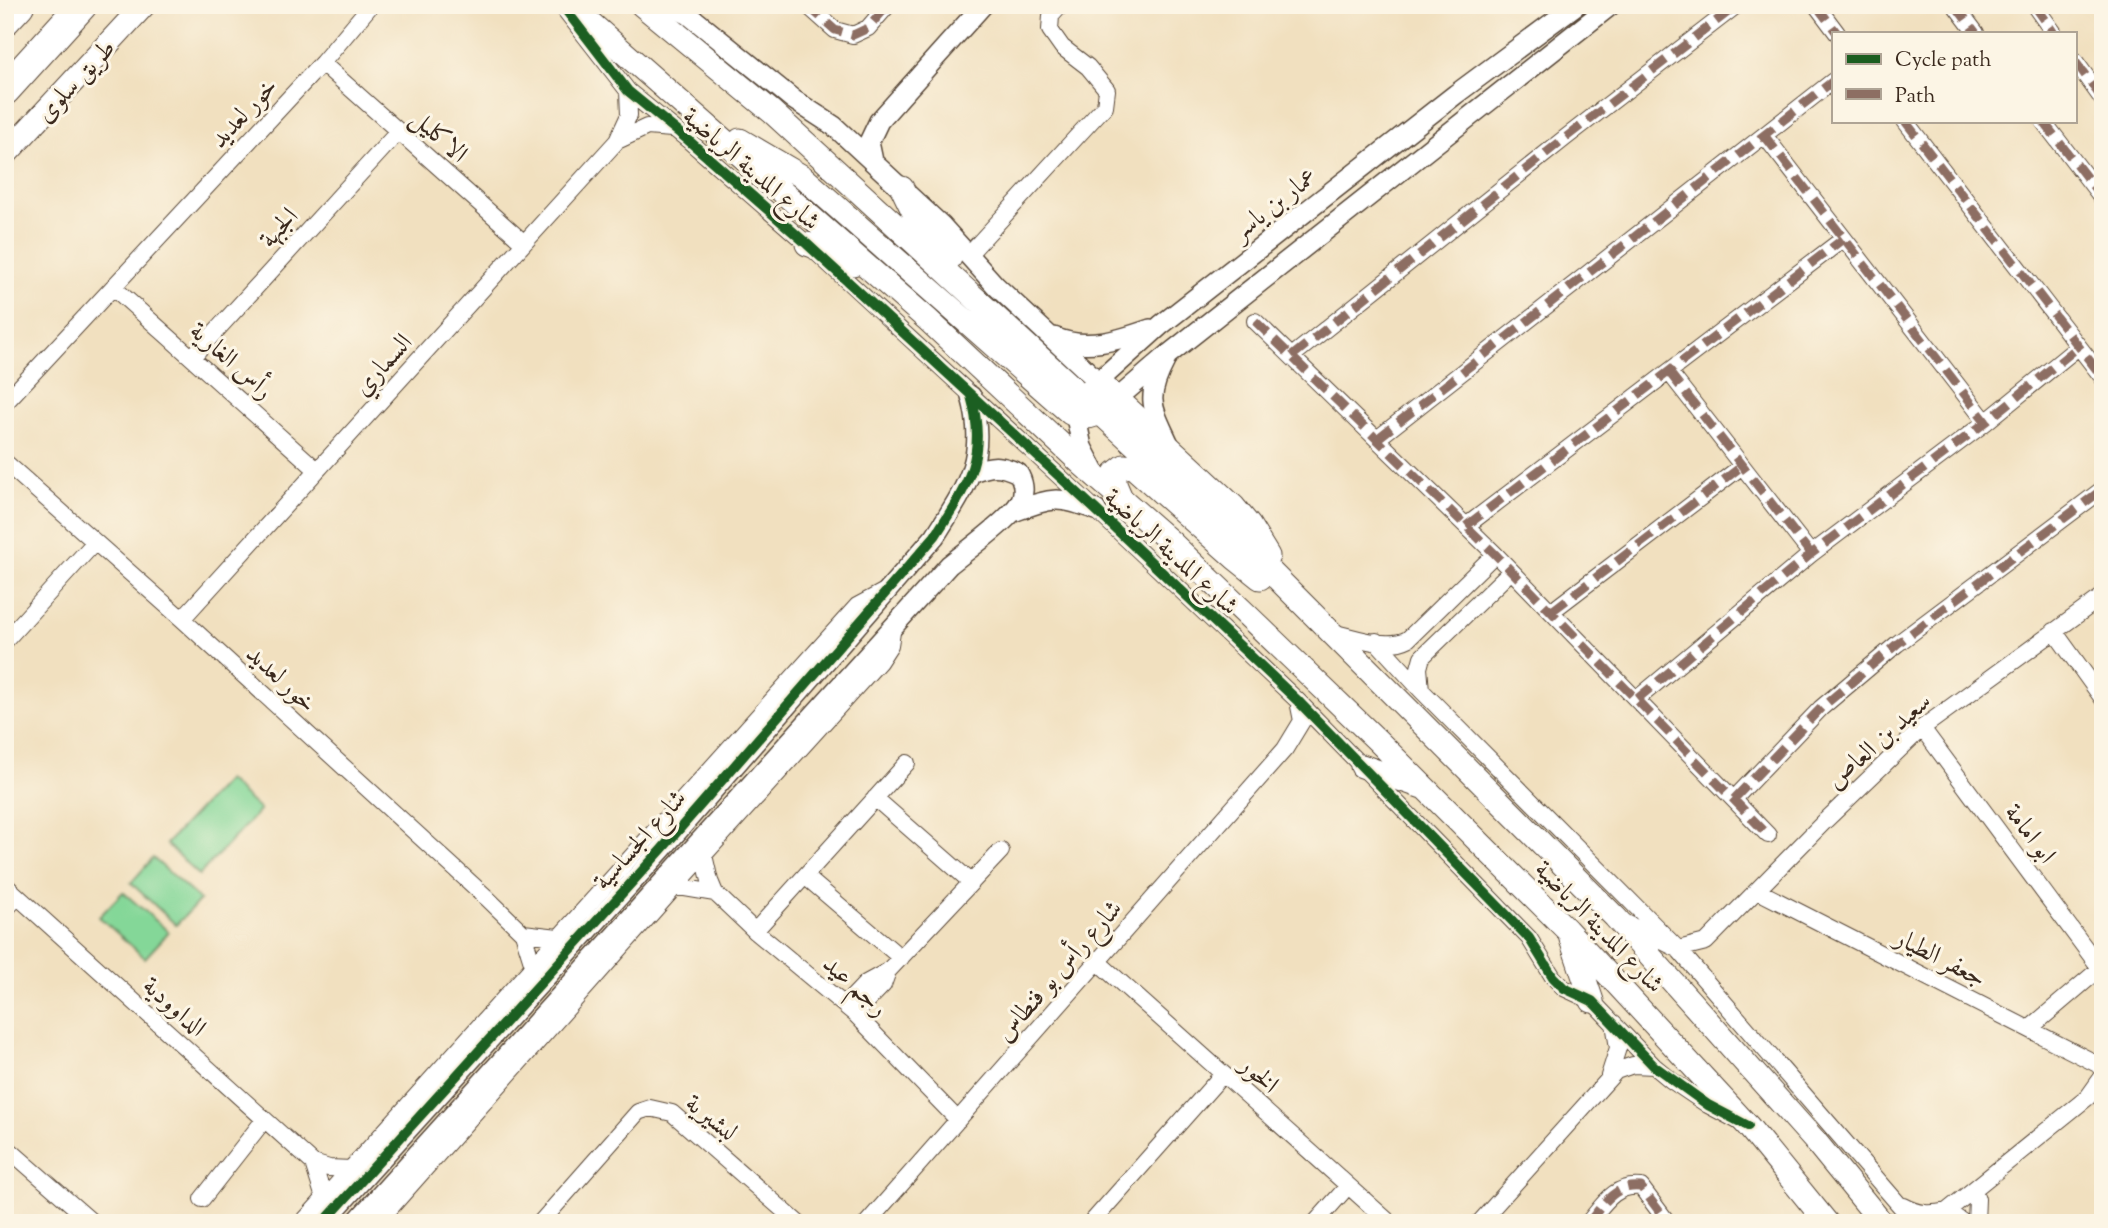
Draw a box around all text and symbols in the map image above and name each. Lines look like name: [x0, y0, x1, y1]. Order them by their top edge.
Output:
street label: طريق سلوى: [28, 32, 125, 132]
legend: [1832, 32, 2076, 122]
text: Cycle path: [1895, 46, 1992, 76]
street label: خور لعديد: [202, 70, 287, 157]
text: Path: [1895, 82, 1936, 112]
street label: شارع المدينة الرياضية: [672, 99, 828, 241]
street label: الاكليل: [402, 101, 475, 173]
street label: عمار بن ياسر: [1223, 160, 1326, 252]
street label: الجبهة: [251, 200, 308, 257]
street label: رأس الغارية: [180, 313, 281, 410]
street label: السماري: [346, 326, 422, 405]
street label: شارع المدينة الرياضية: [1094, 480, 1246, 626]
street label: خور لعديد: [237, 637, 324, 722]
street label: سعيد بن العاص: [1819, 684, 1941, 799]
street label: شارع الجساسية: [585, 782, 697, 900]
street label: ابو امامة: [1994, 797, 2064, 872]
street label: شارع المدينة الرياضية: [1524, 853, 1671, 1003]
street label: شارع رأس بو فنطاس: [987, 892, 1133, 1052]
street label: جعفر الطيار: [1885, 919, 1992, 998]
street label: رجم عيد: [810, 947, 896, 1030]
street label: الداوودية: [133, 969, 214, 1047]
street label: الخور: [1228, 1046, 1286, 1103]
street label: لبشيرية: [676, 1086, 745, 1152]

